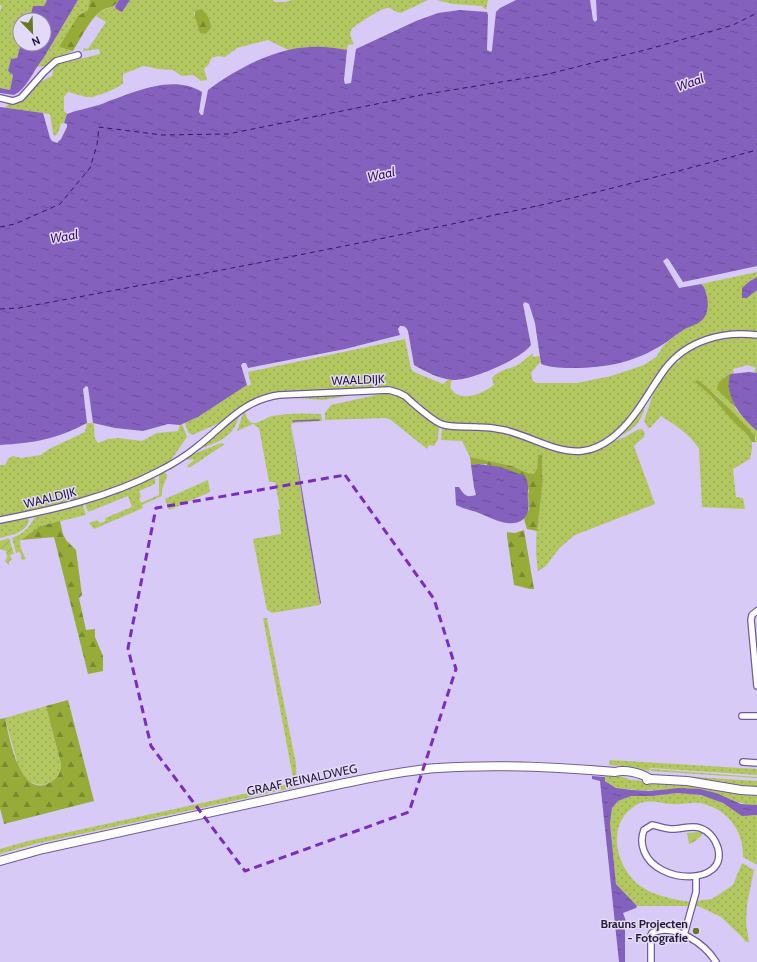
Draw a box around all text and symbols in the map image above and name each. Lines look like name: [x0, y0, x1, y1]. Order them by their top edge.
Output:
north arrow: [12, 12, 52, 52]
text: N: [30, 33, 42, 49]
water label: Waal: [674, 70, 706, 94]
water label: Waal: [366, 163, 396, 185]
water label: Waal: [49, 226, 79, 246]
street label: WAALDIJK: [331, 371, 385, 388]
street label: WAALDIJK: [22, 484, 78, 511]
street label: GRAAF REINALDWEG: [245, 760, 358, 799]
place label: Brauns Projecten - Fotografie: [601, 916, 688, 945]
marker: Brauns Projecten - Fotografie: [691, 926, 701, 936]

